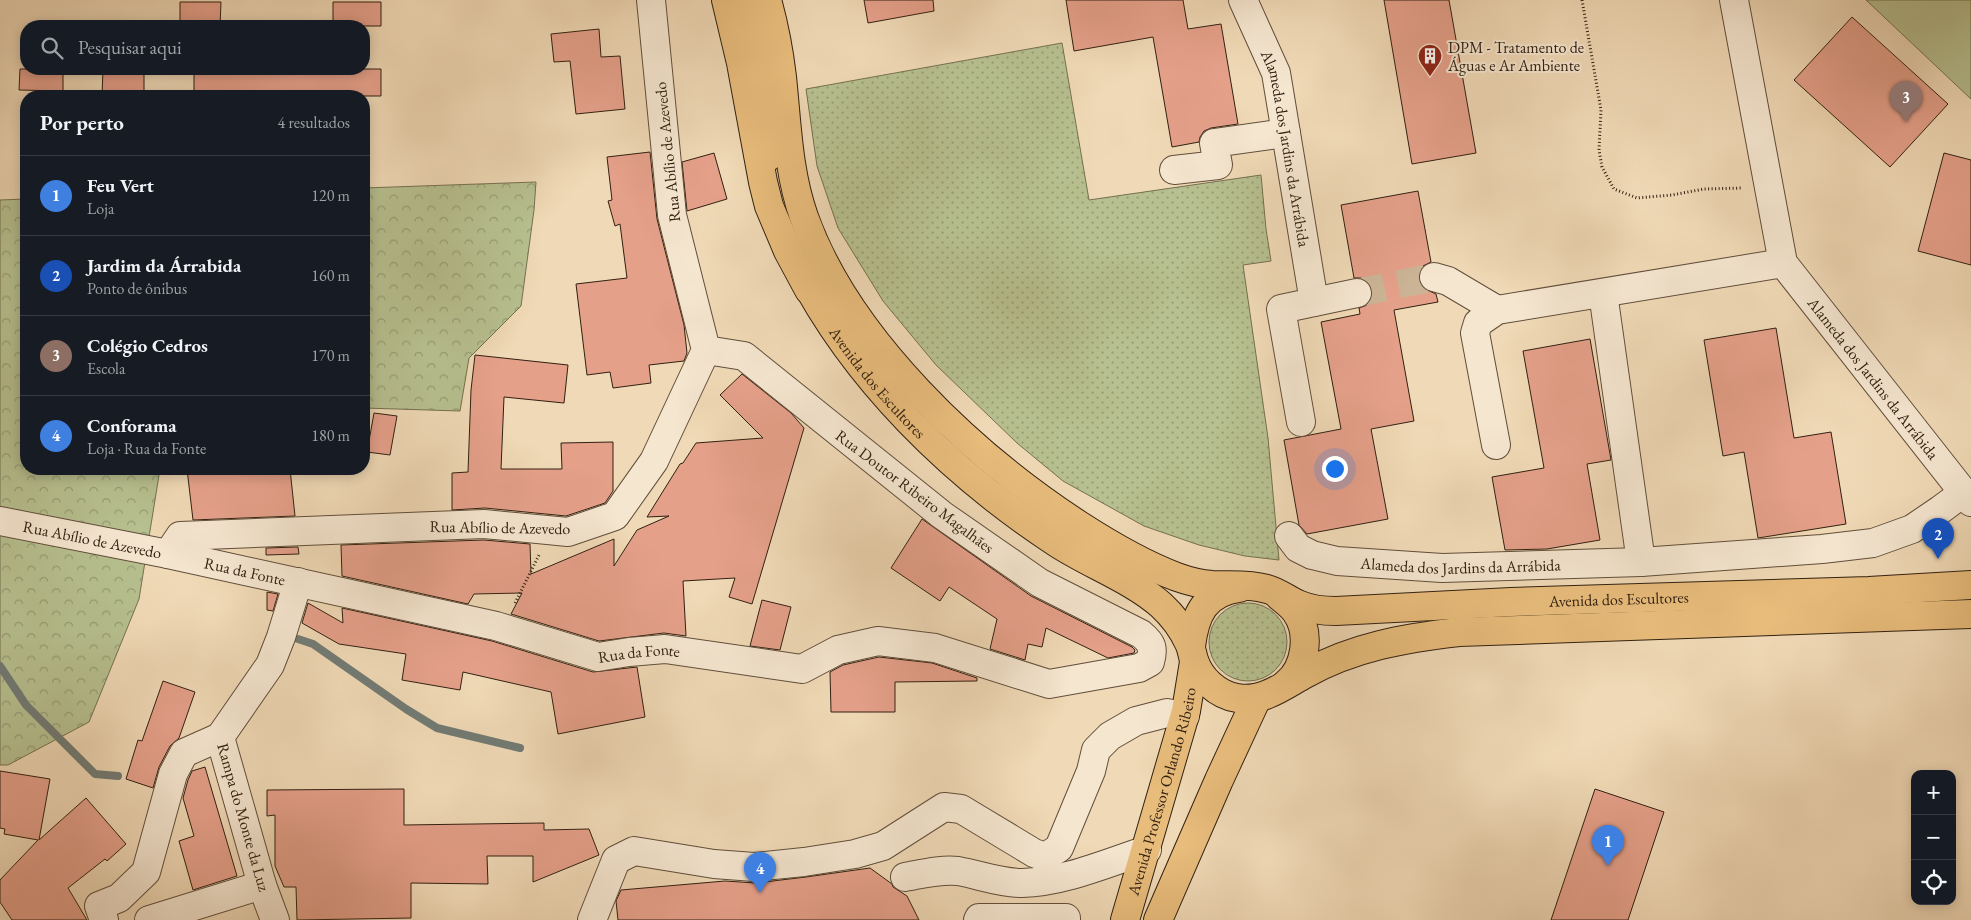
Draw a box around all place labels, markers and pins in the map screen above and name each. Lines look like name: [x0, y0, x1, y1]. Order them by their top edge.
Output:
place label: DPM - Tratamento de Águas e Ar Ambiente: [1447, 37, 1584, 76]
building icon: DPM - Tratamento de Águas e Ar Ambiente: [1417, 43, 1443, 77]
pin: 3: [1890, 81, 1922, 122]
pin: 2: [1922, 518, 1954, 559]
pin: 1: [1592, 825, 1624, 866]
pin: 4: [744, 852, 776, 893]

